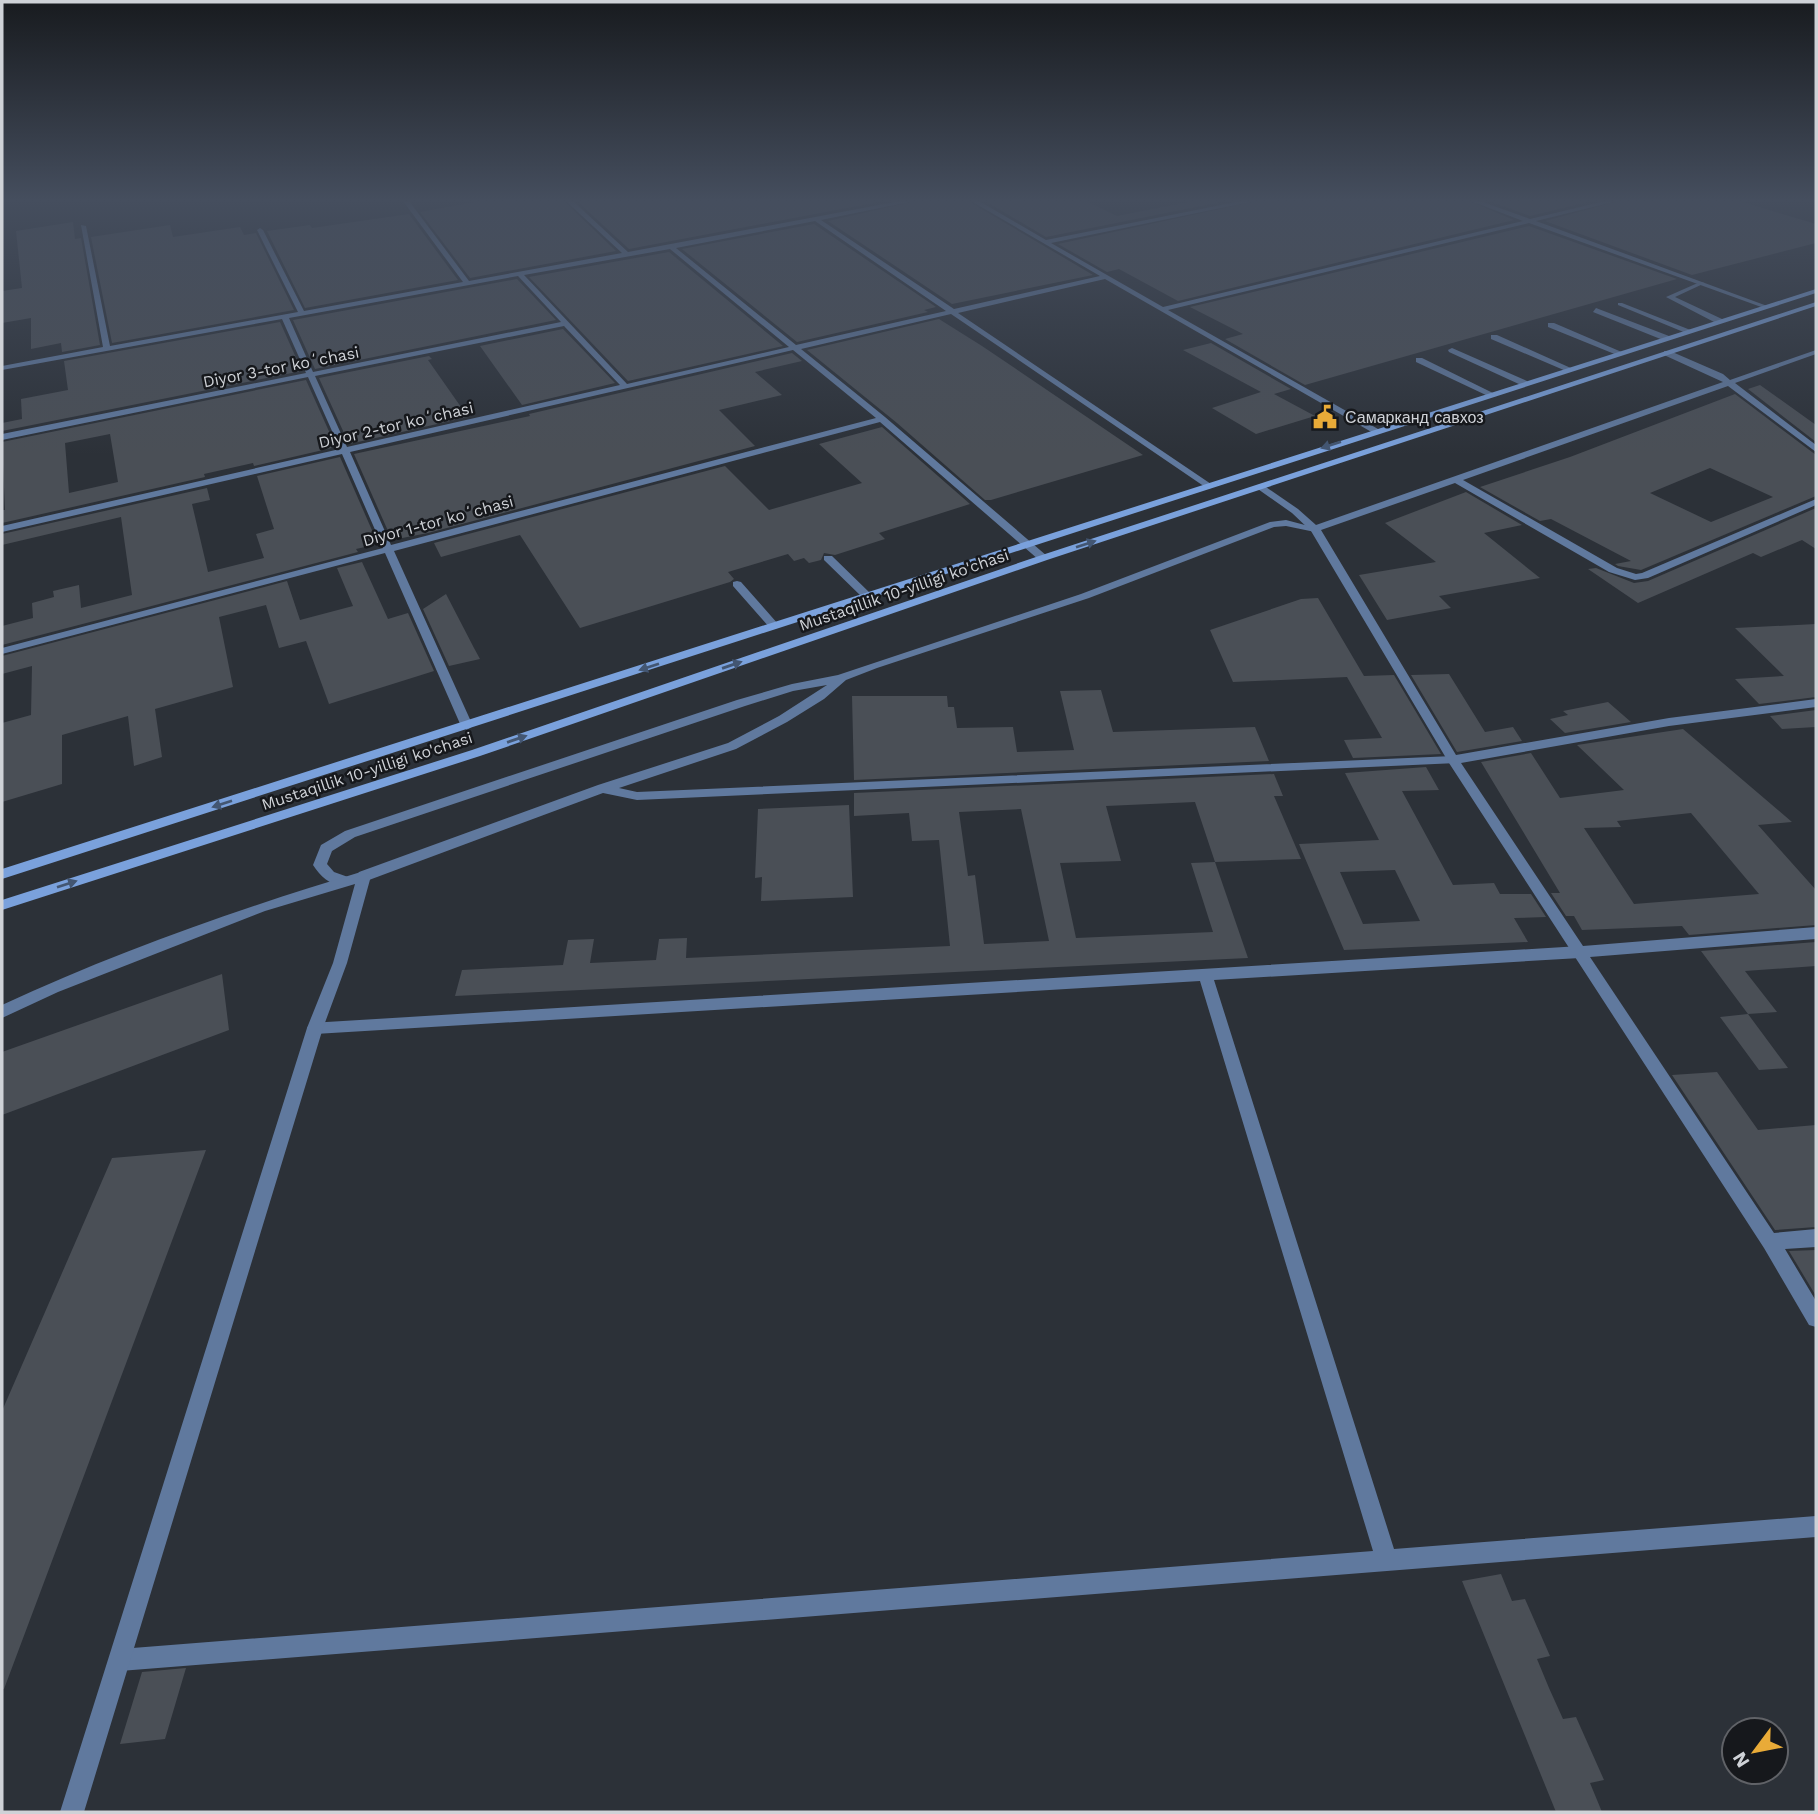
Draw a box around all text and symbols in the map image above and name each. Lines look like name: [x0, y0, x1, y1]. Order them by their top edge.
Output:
street label: Diyor 3-tor koʻchasi: [201, 343, 361, 391]
street label: Diyor 2-tor koʻchasi: [317, 398, 475, 452]
public building icon: Самарканд савхоз: [1311, 403, 1339, 431]
place label: Самарканд савхоз: [1345, 408, 1484, 427]
one-way arrow: [1320, 441, 1341, 451]
street label: Diyor 1-tor koʻchasi: [361, 492, 515, 550]
one-way arrow: [1076, 538, 1097, 549]
street label: Mustaqillik 10-yilligi ko'chasi: [797, 545, 1011, 635]
one-way arrow: [721, 659, 742, 670]
one-way arrow: [638, 662, 659, 673]
street label: Mustaqillik 10-yilligi ko'chasi: [259, 728, 475, 814]
one-way arrow: [506, 733, 527, 744]
one-way arrow: [211, 799, 232, 810]
one-way arrow: [56, 878, 77, 889]
north arrow: [1720, 1716, 1790, 1786]
text: N: [1728, 1748, 1754, 1772]

